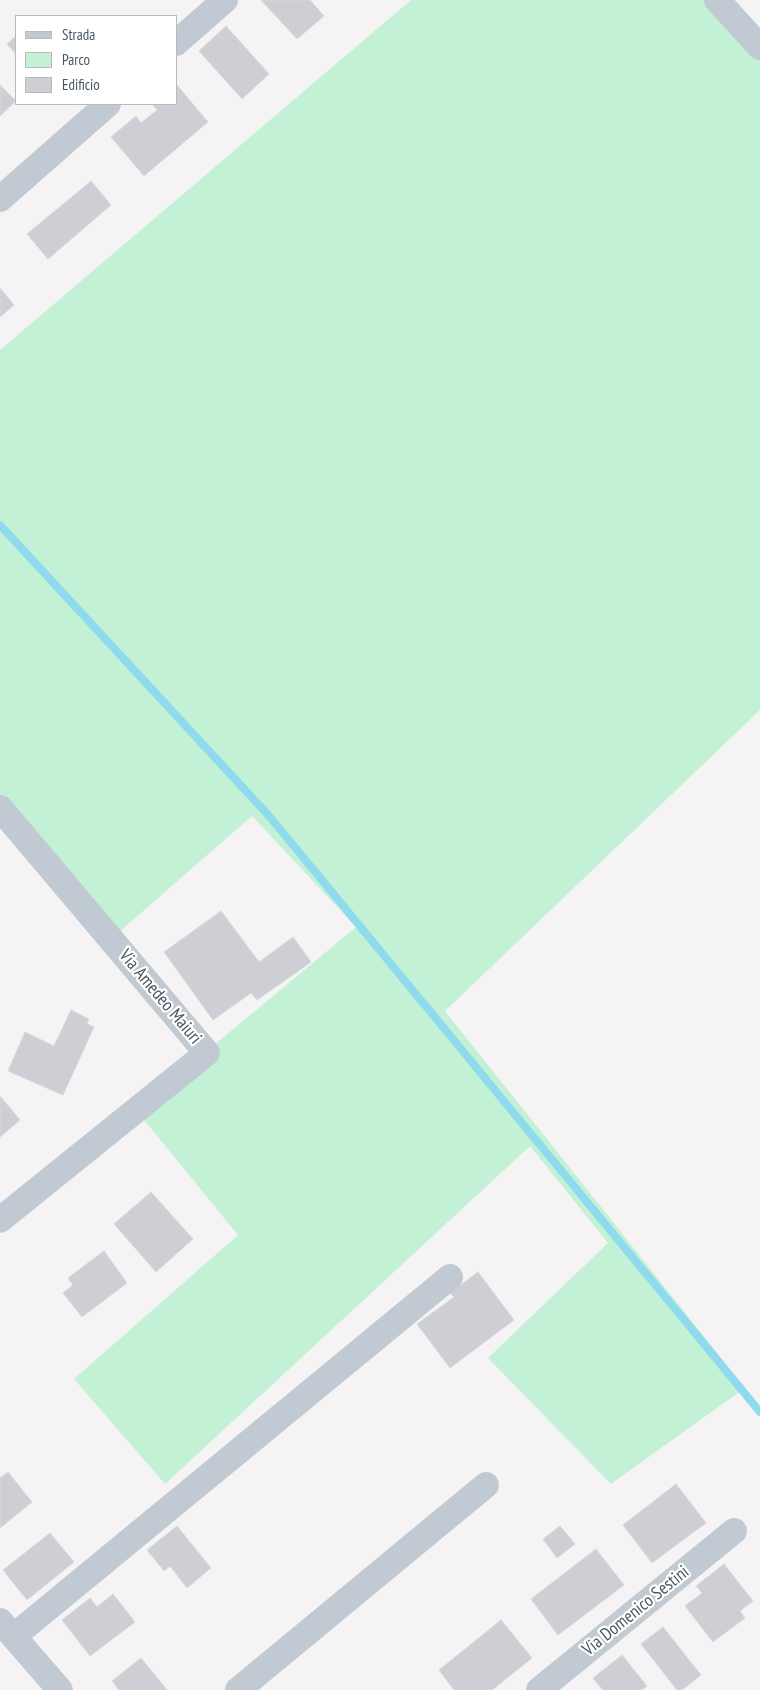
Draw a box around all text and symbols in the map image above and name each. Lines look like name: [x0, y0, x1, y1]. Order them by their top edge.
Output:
legend: [15, 15, 178, 105]
text: Strada: [62, 25, 95, 44]
text: Parco: [62, 50, 90, 69]
text: Edificio: [62, 75, 100, 94]
street label: Via Amedeo Maiuri: [114, 945, 206, 1049]
street label: Via Domenico Sestini: [578, 1561, 694, 1661]

